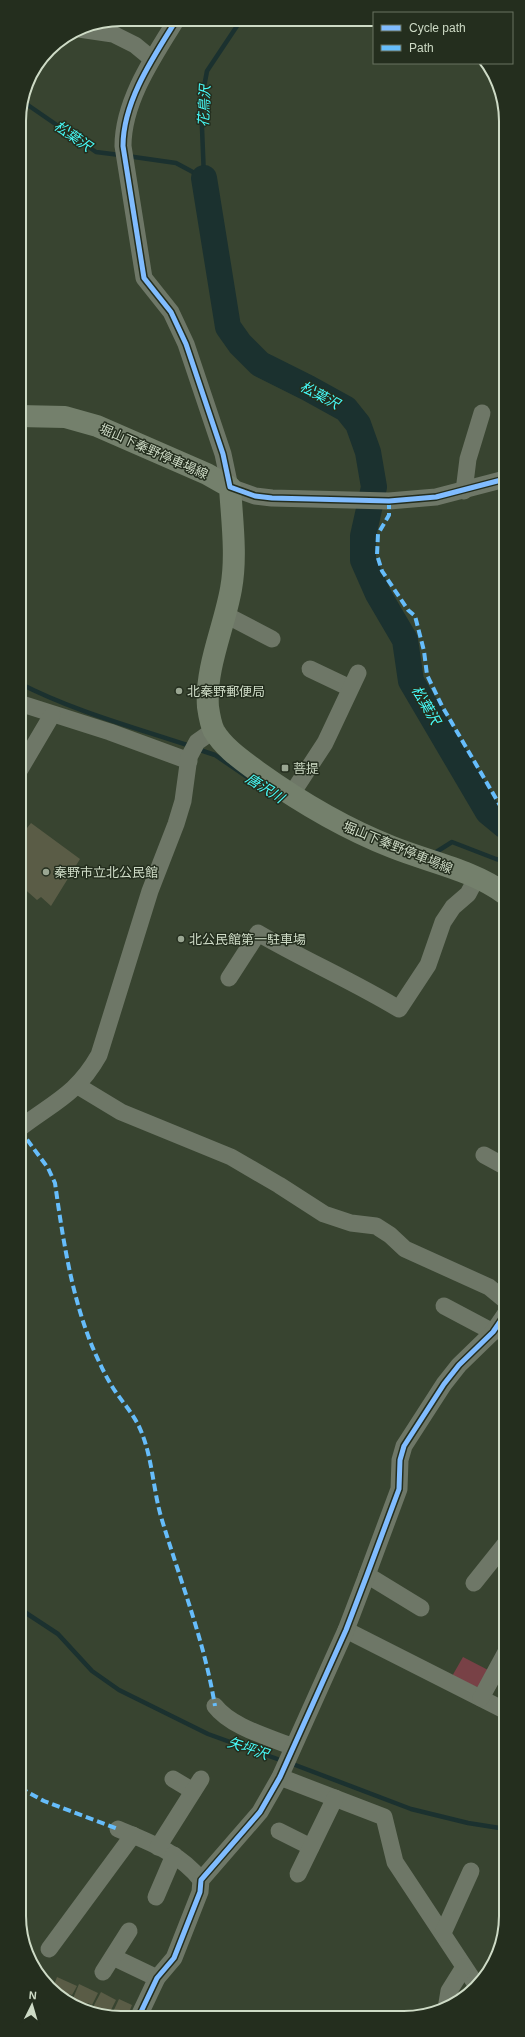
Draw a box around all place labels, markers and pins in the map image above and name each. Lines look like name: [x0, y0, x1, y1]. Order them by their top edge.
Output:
place label: 北秦野郵便局: [187, 684, 265, 699]
marker: 北秦野郵便局: [174, 686, 184, 696]
place label: 菩提: [293, 761, 319, 776]
marker: 菩提: [280, 763, 290, 773]
place label: 秦野市立北公民館: [54, 865, 158, 880]
marker: 秦野市立北公民館: [41, 867, 51, 877]
place label: 北公民館第一駐車場: [189, 932, 306, 947]
marker: 北公民館第一駐車場: [176, 934, 186, 944]

